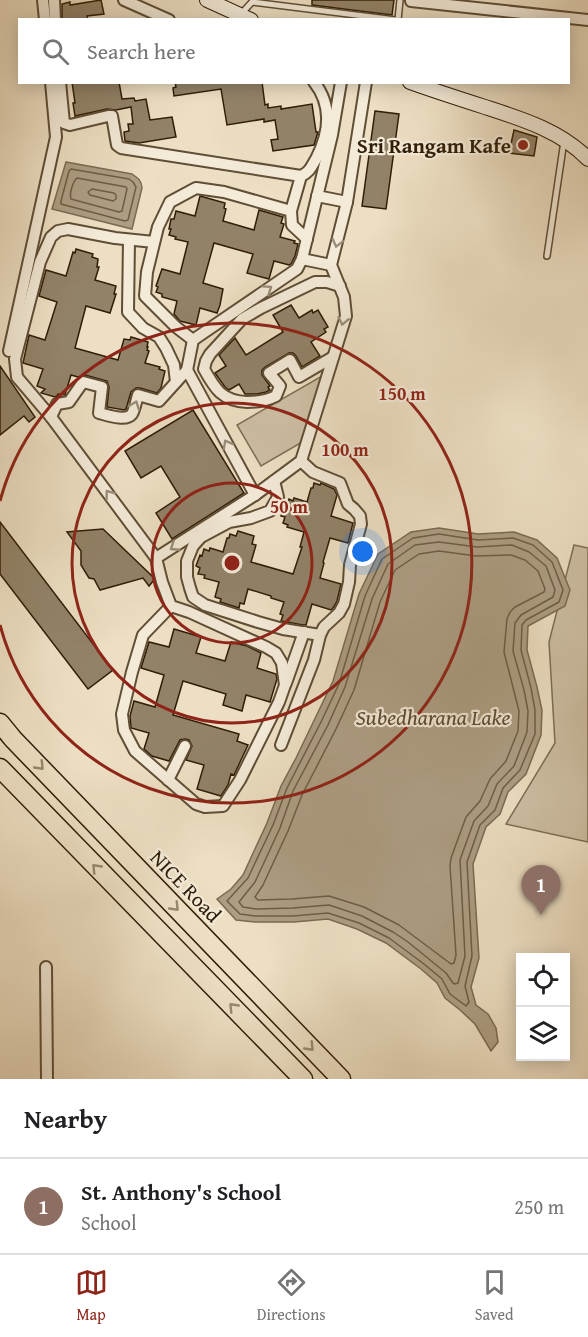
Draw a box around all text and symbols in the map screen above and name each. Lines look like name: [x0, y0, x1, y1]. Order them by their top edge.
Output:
search box: [18, 18, 570, 84]
icon: search: [39, 35, 72, 68]
text: Search here: [87, 35, 196, 67]
place label: Sri Rangam Kafe: [357, 130, 511, 161]
marker: Sri Rangam Kafe: [516, 138, 530, 152]
one-way arrow: [331, 238, 344, 248]
one-way arrow: [261, 285, 272, 296]
one-way arrow: [337, 316, 350, 326]
text: 150 m: [378, 380, 426, 407]
one-way arrow: [128, 400, 141, 410]
text: 100 m: [321, 436, 369, 463]
one-way arrow: [223, 439, 234, 450]
one-way arrow: [105, 490, 116, 501]
text: 50 m: [270, 493, 309, 520]
your location: [348, 537, 377, 566]
one-way arrow: [169, 540, 180, 551]
centre of rings: [222, 553, 242, 573]
water label: Subedharana Lake: [356, 701, 510, 733]
one-way arrow: [32, 759, 43, 770]
street label: NICE Road: [143, 843, 229, 930]
one-way arrow: [93, 865, 104, 876]
pin: 1: [522, 866, 560, 915]
one-way arrow: [167, 899, 178, 910]
map controls: [516, 953, 570, 1061]
button: locate: [516, 953, 570, 1007]
one-way arrow: [229, 1004, 240, 1014]
button: layers: [516, 1007, 570, 1061]
one-way arrow: [303, 1040, 314, 1051]
text: Nearby: [24, 1099, 107, 1138]
text: St. Anthony's School: [81, 1176, 281, 1208]
text: 1: [38, 1192, 49, 1221]
text: 250 m: [514, 1192, 564, 1221]
text: School: [81, 1208, 137, 1237]
tab: Map: [75, 1266, 108, 1326]
tab: Directions: [257, 1266, 326, 1326]
tab: Saved: [475, 1266, 513, 1326]

